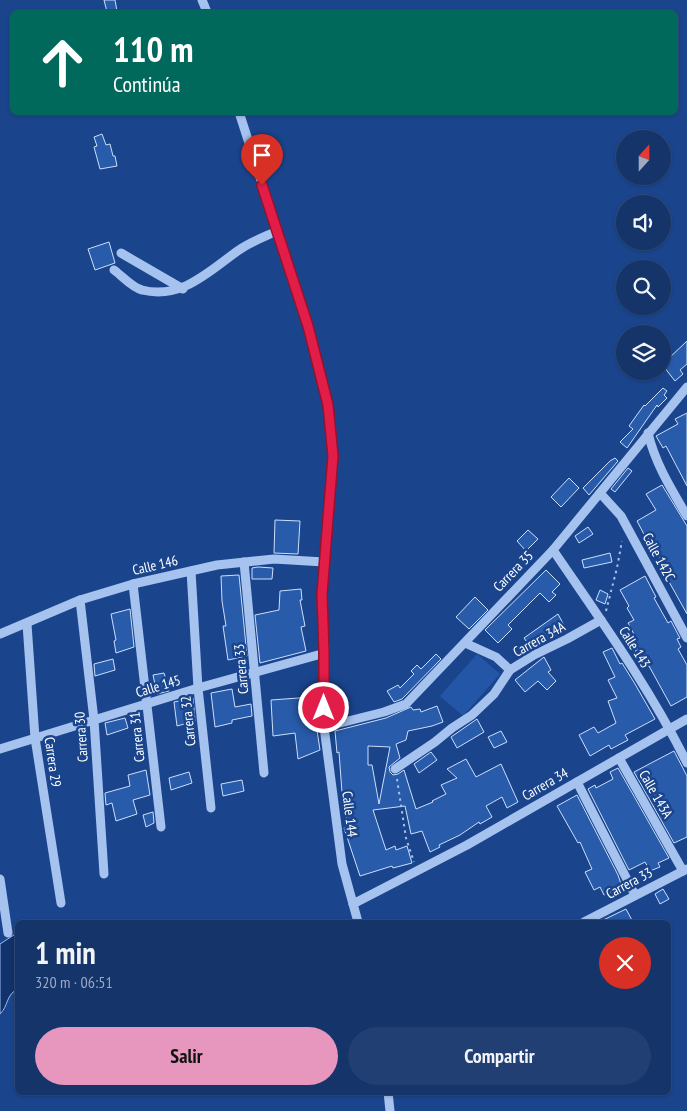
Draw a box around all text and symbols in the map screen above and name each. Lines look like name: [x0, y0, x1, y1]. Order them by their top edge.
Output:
text: 110 m: [113, 26, 194, 72]
icon: ahead: [30, 30, 95, 95]
text: Continúa: [113, 70, 180, 98]
north arrow: [616, 130, 671, 185]
map controls: [616, 130, 671, 380]
pin: [241, 134, 283, 185]
icon: arrive: [248, 141, 276, 169]
button: sound: [616, 195, 671, 250]
button: search: [616, 260, 671, 315]
button: layers: [616, 325, 671, 380]
street label: Calle 142C: [639, 530, 680, 585]
street label: Carrera 35: [489, 547, 537, 595]
street label: Calle 146: [131, 551, 179, 579]
street label: Carrera 34A: [510, 617, 569, 661]
street label: Calle 143: [615, 623, 655, 671]
street label: Carrera 33: [230, 643, 252, 695]
street label: Calle 145: [133, 671, 183, 701]
position arrow: [297, 681, 349, 733]
street label: Carrera 32: [176, 695, 200, 747]
street label: Carrera 30: [70, 711, 92, 763]
street label: Carrera 31: [125, 711, 149, 763]
street label: Carrera 29: [41, 736, 65, 788]
street label: Carrera 34: [519, 763, 572, 804]
street label: Calle 143A: [635, 767, 677, 822]
street label: Calle 144: [338, 790, 362, 839]
street label: Carrera 33: [603, 863, 655, 903]
text: 1 min: [35, 933, 96, 972]
button: close: [599, 937, 651, 989]
text: 320 m · 06:51: [35, 972, 113, 992]
button: Salir: [35, 1027, 338, 1085]
button: Compartir: [348, 1027, 651, 1085]

